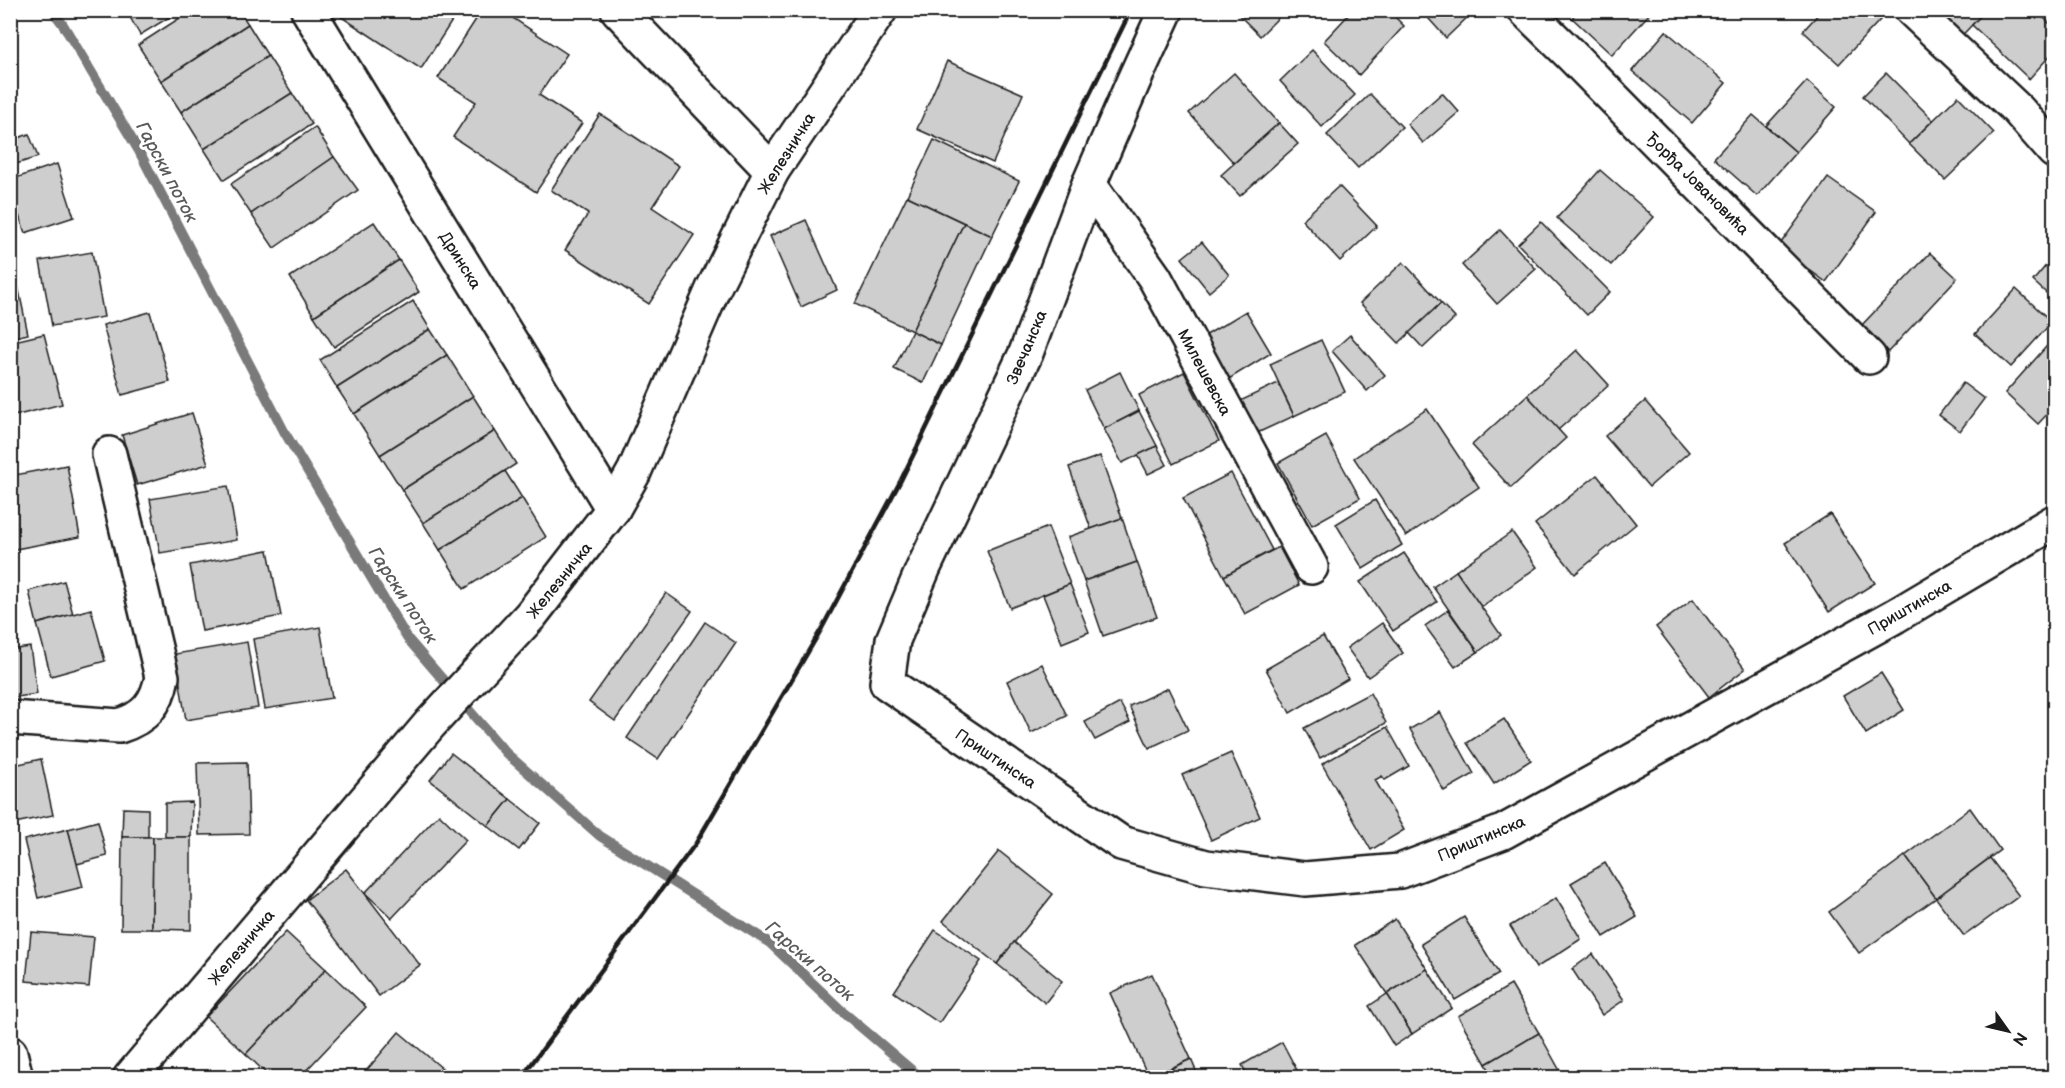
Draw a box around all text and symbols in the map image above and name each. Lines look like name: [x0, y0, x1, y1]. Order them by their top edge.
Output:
street label: Железничка: [755, 109, 820, 198]
water label: Гарски поток: [131, 118, 202, 227]
street label: Ђорђа Јовановића: [1642, 129, 1753, 240]
street label: Дринска: [435, 229, 485, 293]
street label: Звечанска: [1003, 307, 1052, 388]
street label: Милешевска: [1173, 326, 1235, 420]
street label: Железничка: [524, 539, 597, 623]
water label: Гарски поток: [363, 543, 442, 648]
street label: Приштинска: [1865, 576, 1955, 640]
street label: Приштинска: [951, 725, 1040, 793]
street label: Приштинска: [1435, 812, 1529, 866]
street label: Железничка: [205, 906, 280, 990]
water label: Гарски поток: [761, 917, 859, 1006]
north arrow: [1978, 1001, 2038, 1061]
text: N: [2008, 1028, 2030, 1049]

